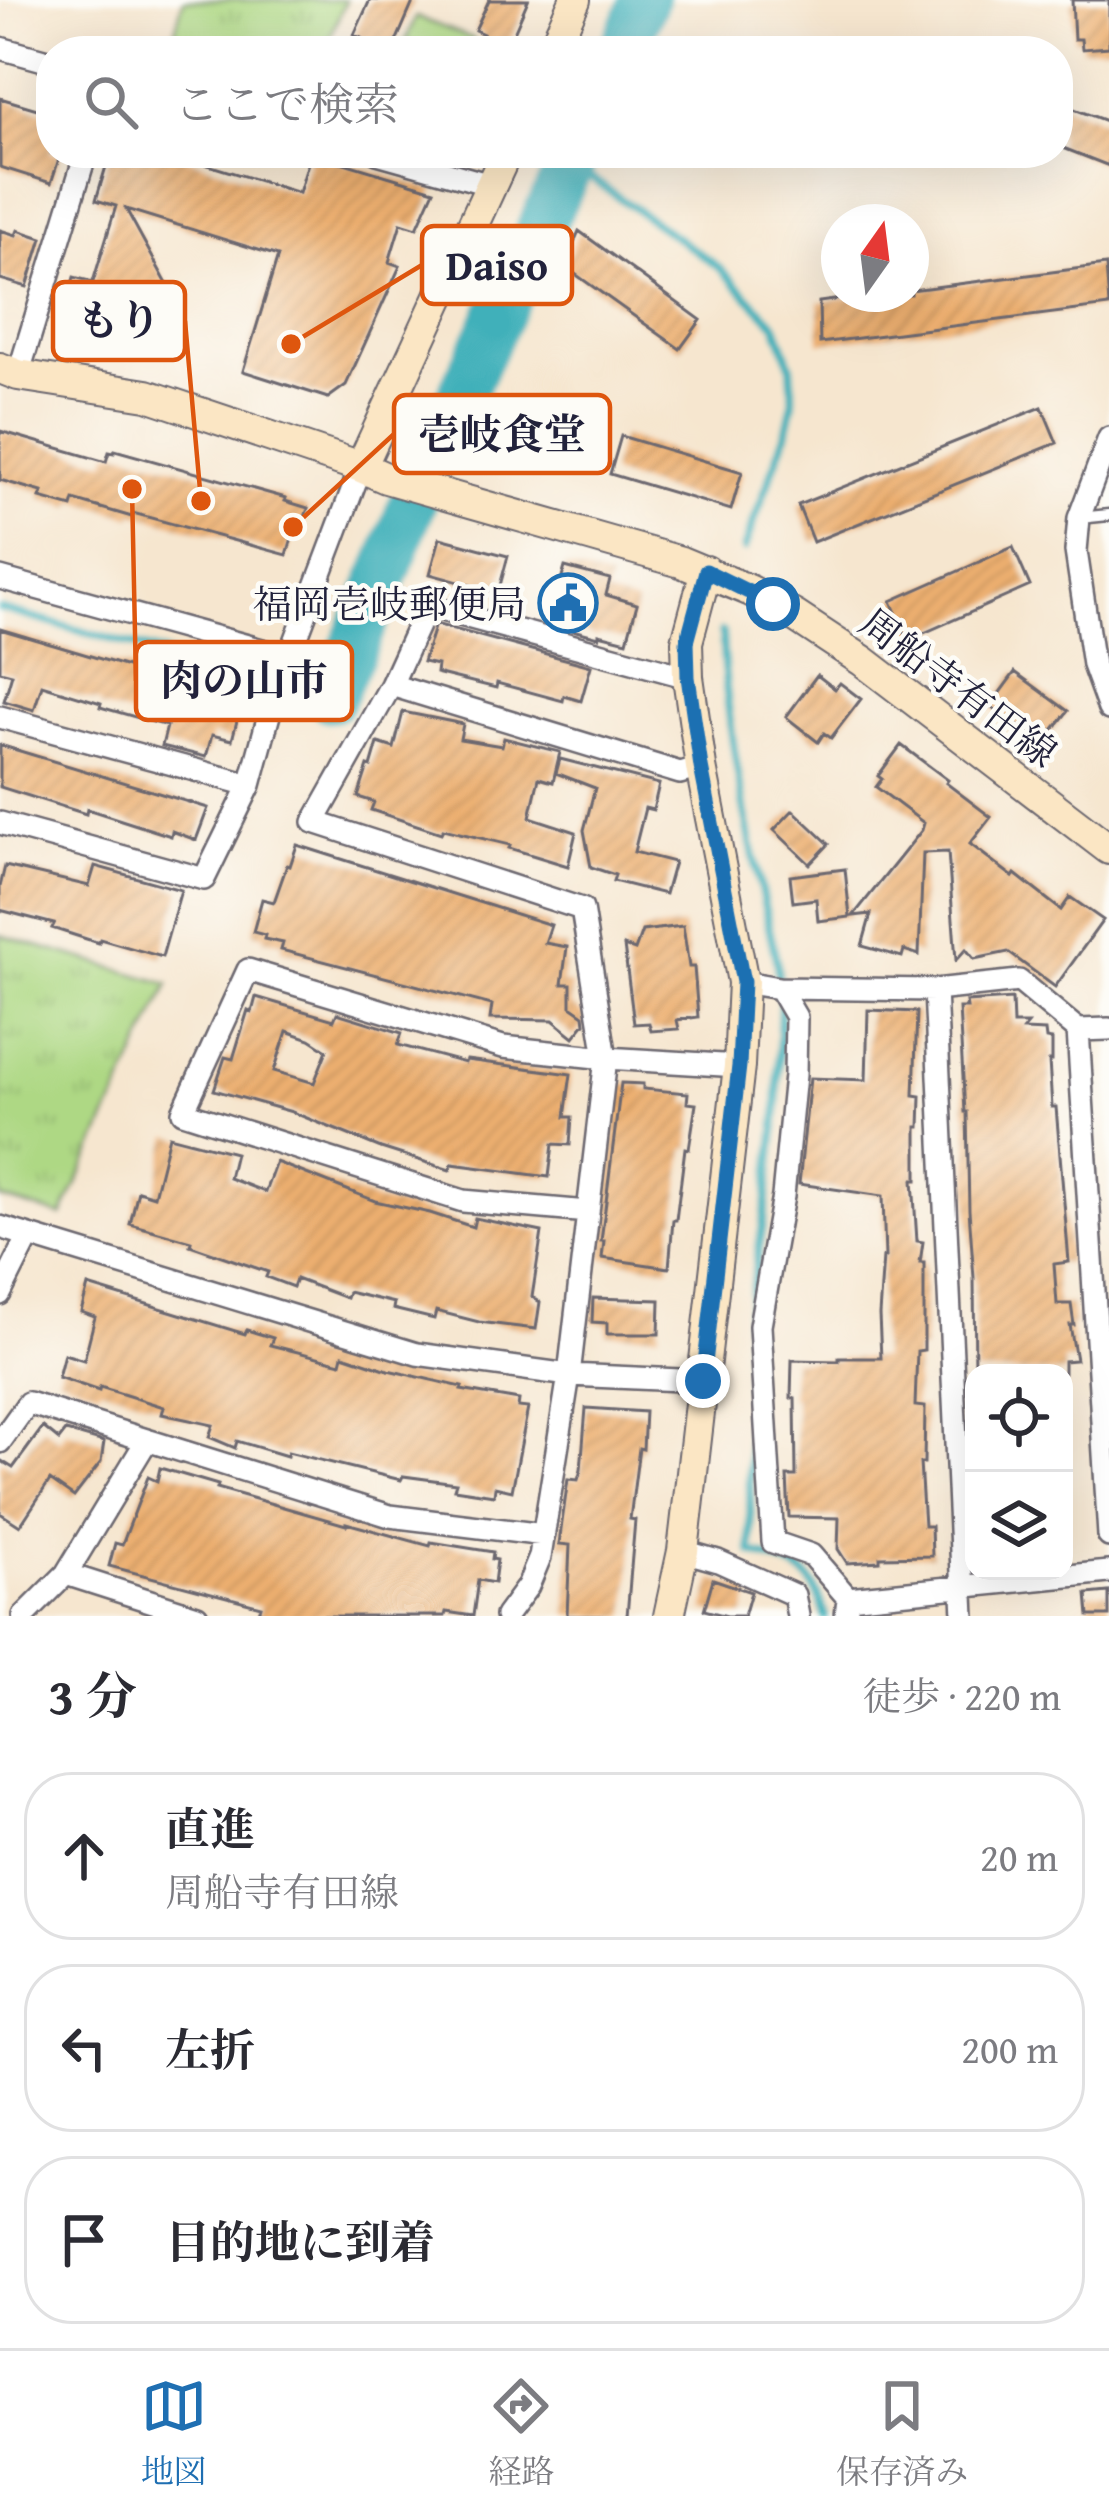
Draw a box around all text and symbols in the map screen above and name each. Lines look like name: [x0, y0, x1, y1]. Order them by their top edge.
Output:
search box: [36, 36, 1073, 168]
icon: search: [78, 69, 144, 135]
text: ここで検索: [174, 71, 399, 136]
north arrow: [821, 204, 929, 312]
callout: Daiso: [422, 226, 572, 304]
text: Daiso: [446, 234, 548, 295]
callout: もり: [53, 282, 185, 360]
text: もり: [77, 289, 161, 350]
callout: 壱岐食堂: [394, 395, 610, 473]
text: 壱岐食堂: [418, 403, 586, 464]
public building icon: 福岡壱岐郵便局: [537, 572, 599, 634]
place label: 福岡壱岐郵便局: [253, 575, 526, 632]
route start: [746, 577, 800, 631]
street label: 周船寺有田線: [848, 594, 1070, 780]
callout: 肉の山市: [136, 642, 352, 720]
text: 肉の山市: [160, 649, 328, 710]
route end: [676, 1354, 730, 1408]
map controls: [965, 1364, 1073, 1580]
button: locate: [965, 1364, 1073, 1472]
button: layers: [965, 1472, 1073, 1580]
text: 3 分: [48, 1658, 137, 1733]
text: 徒歩 · 220 m: [863, 1667, 1061, 1724]
text: 直進: [165, 1796, 255, 1861]
icon: ahead: [51, 1823, 117, 1889]
text: 20 m: [980, 1828, 1058, 1885]
text: 周船寺有田線: [165, 1863, 399, 1920]
icon: left: [51, 2015, 117, 2081]
text: 左折: [165, 2017, 255, 2082]
text: 200 m: [961, 2020, 1058, 2077]
icon: arrive: [51, 2207, 117, 2273]
text: 目的地に到着: [165, 2209, 435, 2274]
tab: 地図: [141, 2373, 207, 2495]
tab: 経路: [488, 2373, 554, 2495]
tab: 保存済み: [836, 2373, 968, 2495]

